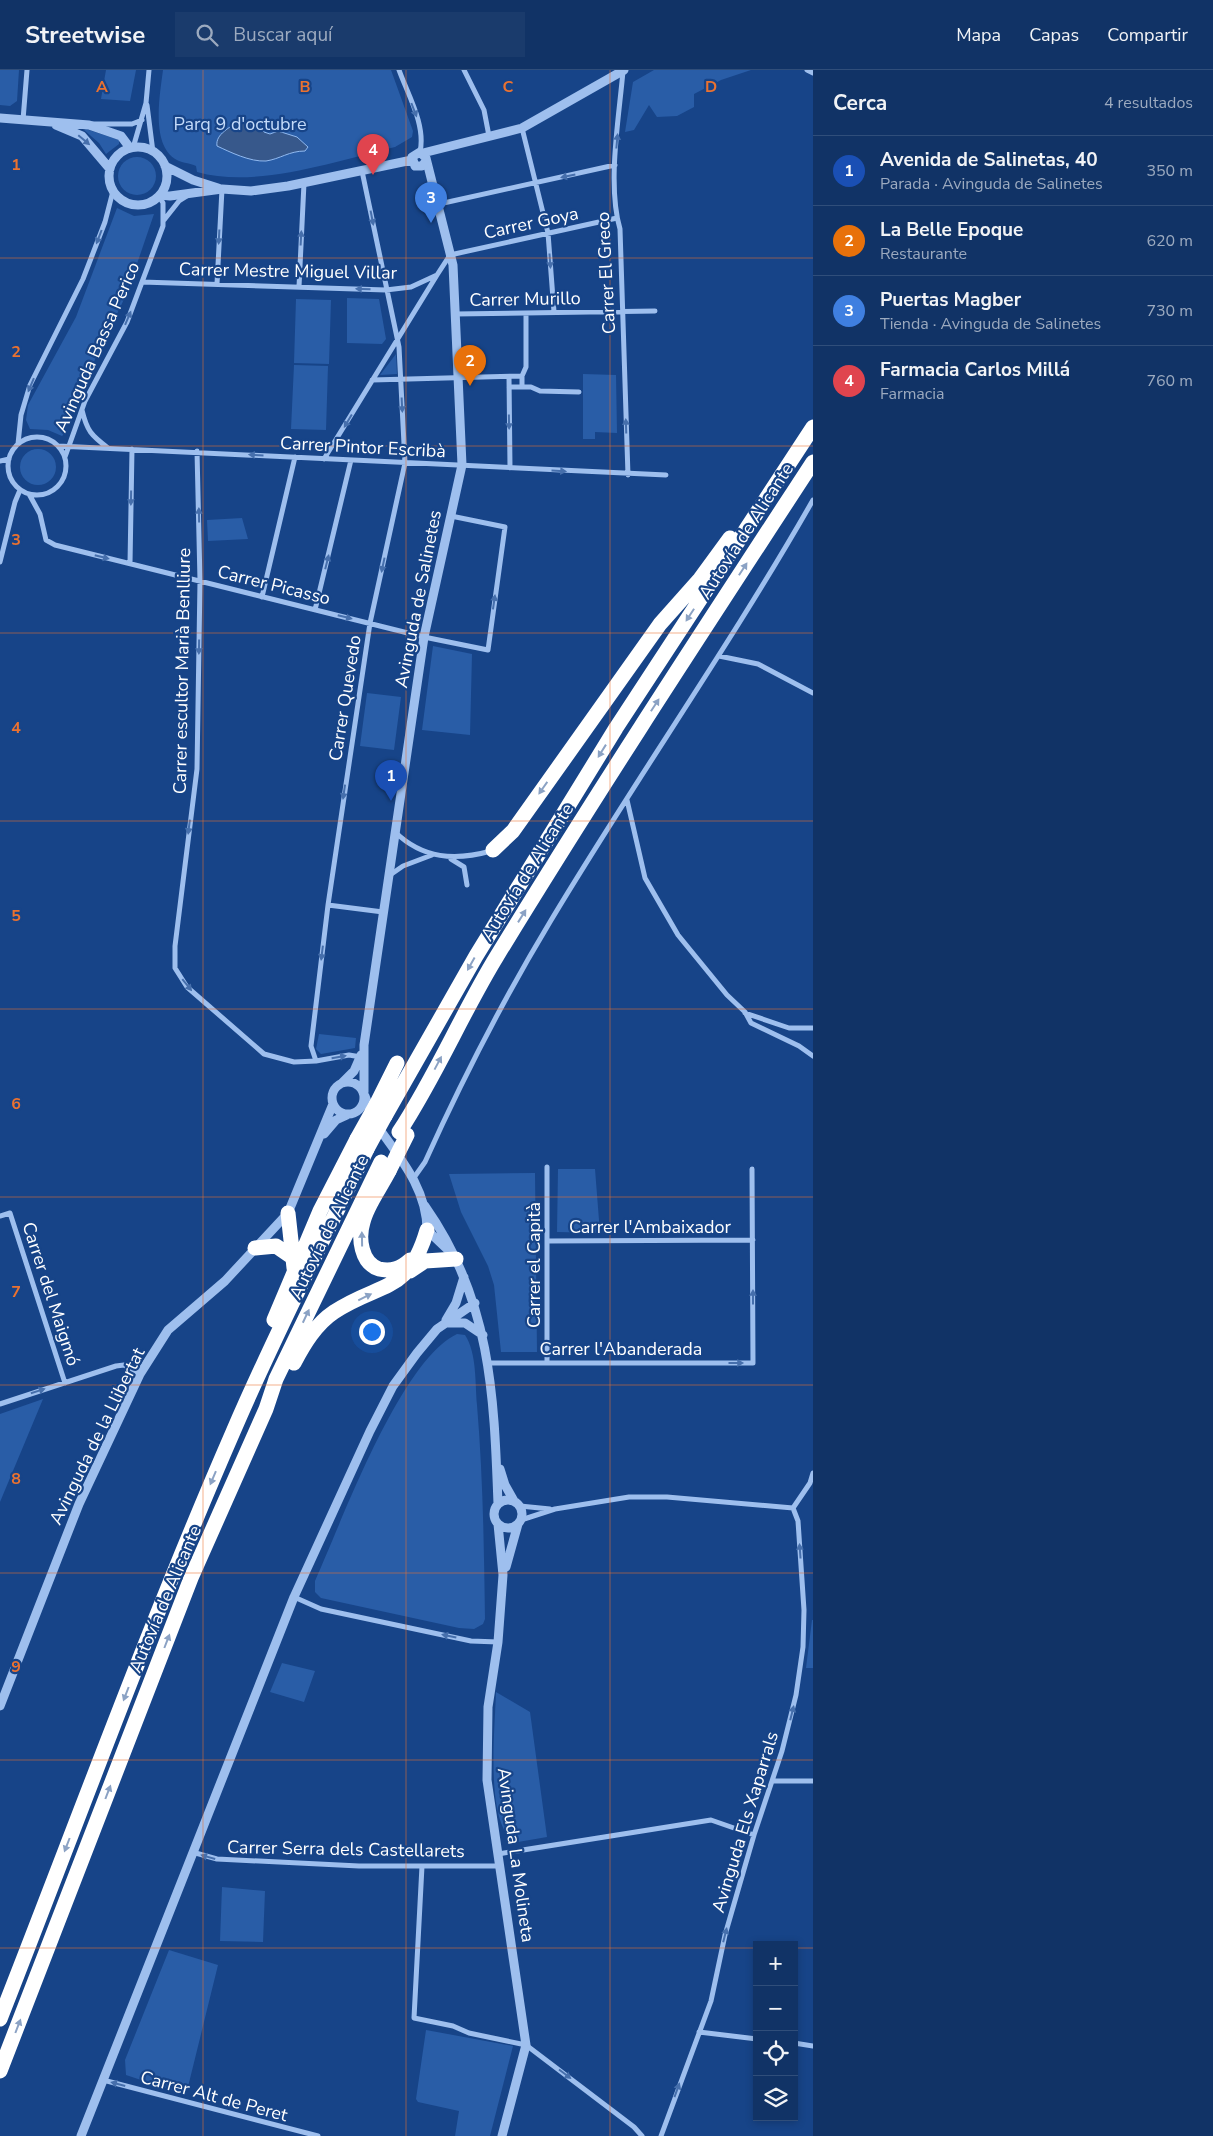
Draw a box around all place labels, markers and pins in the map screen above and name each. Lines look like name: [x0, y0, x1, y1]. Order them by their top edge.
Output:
pin: 4: [357, 134, 389, 175]
pin: 3: [415, 182, 447, 223]
pin: 2: [454, 345, 486, 386]
pin: 1: [375, 760, 407, 801]

